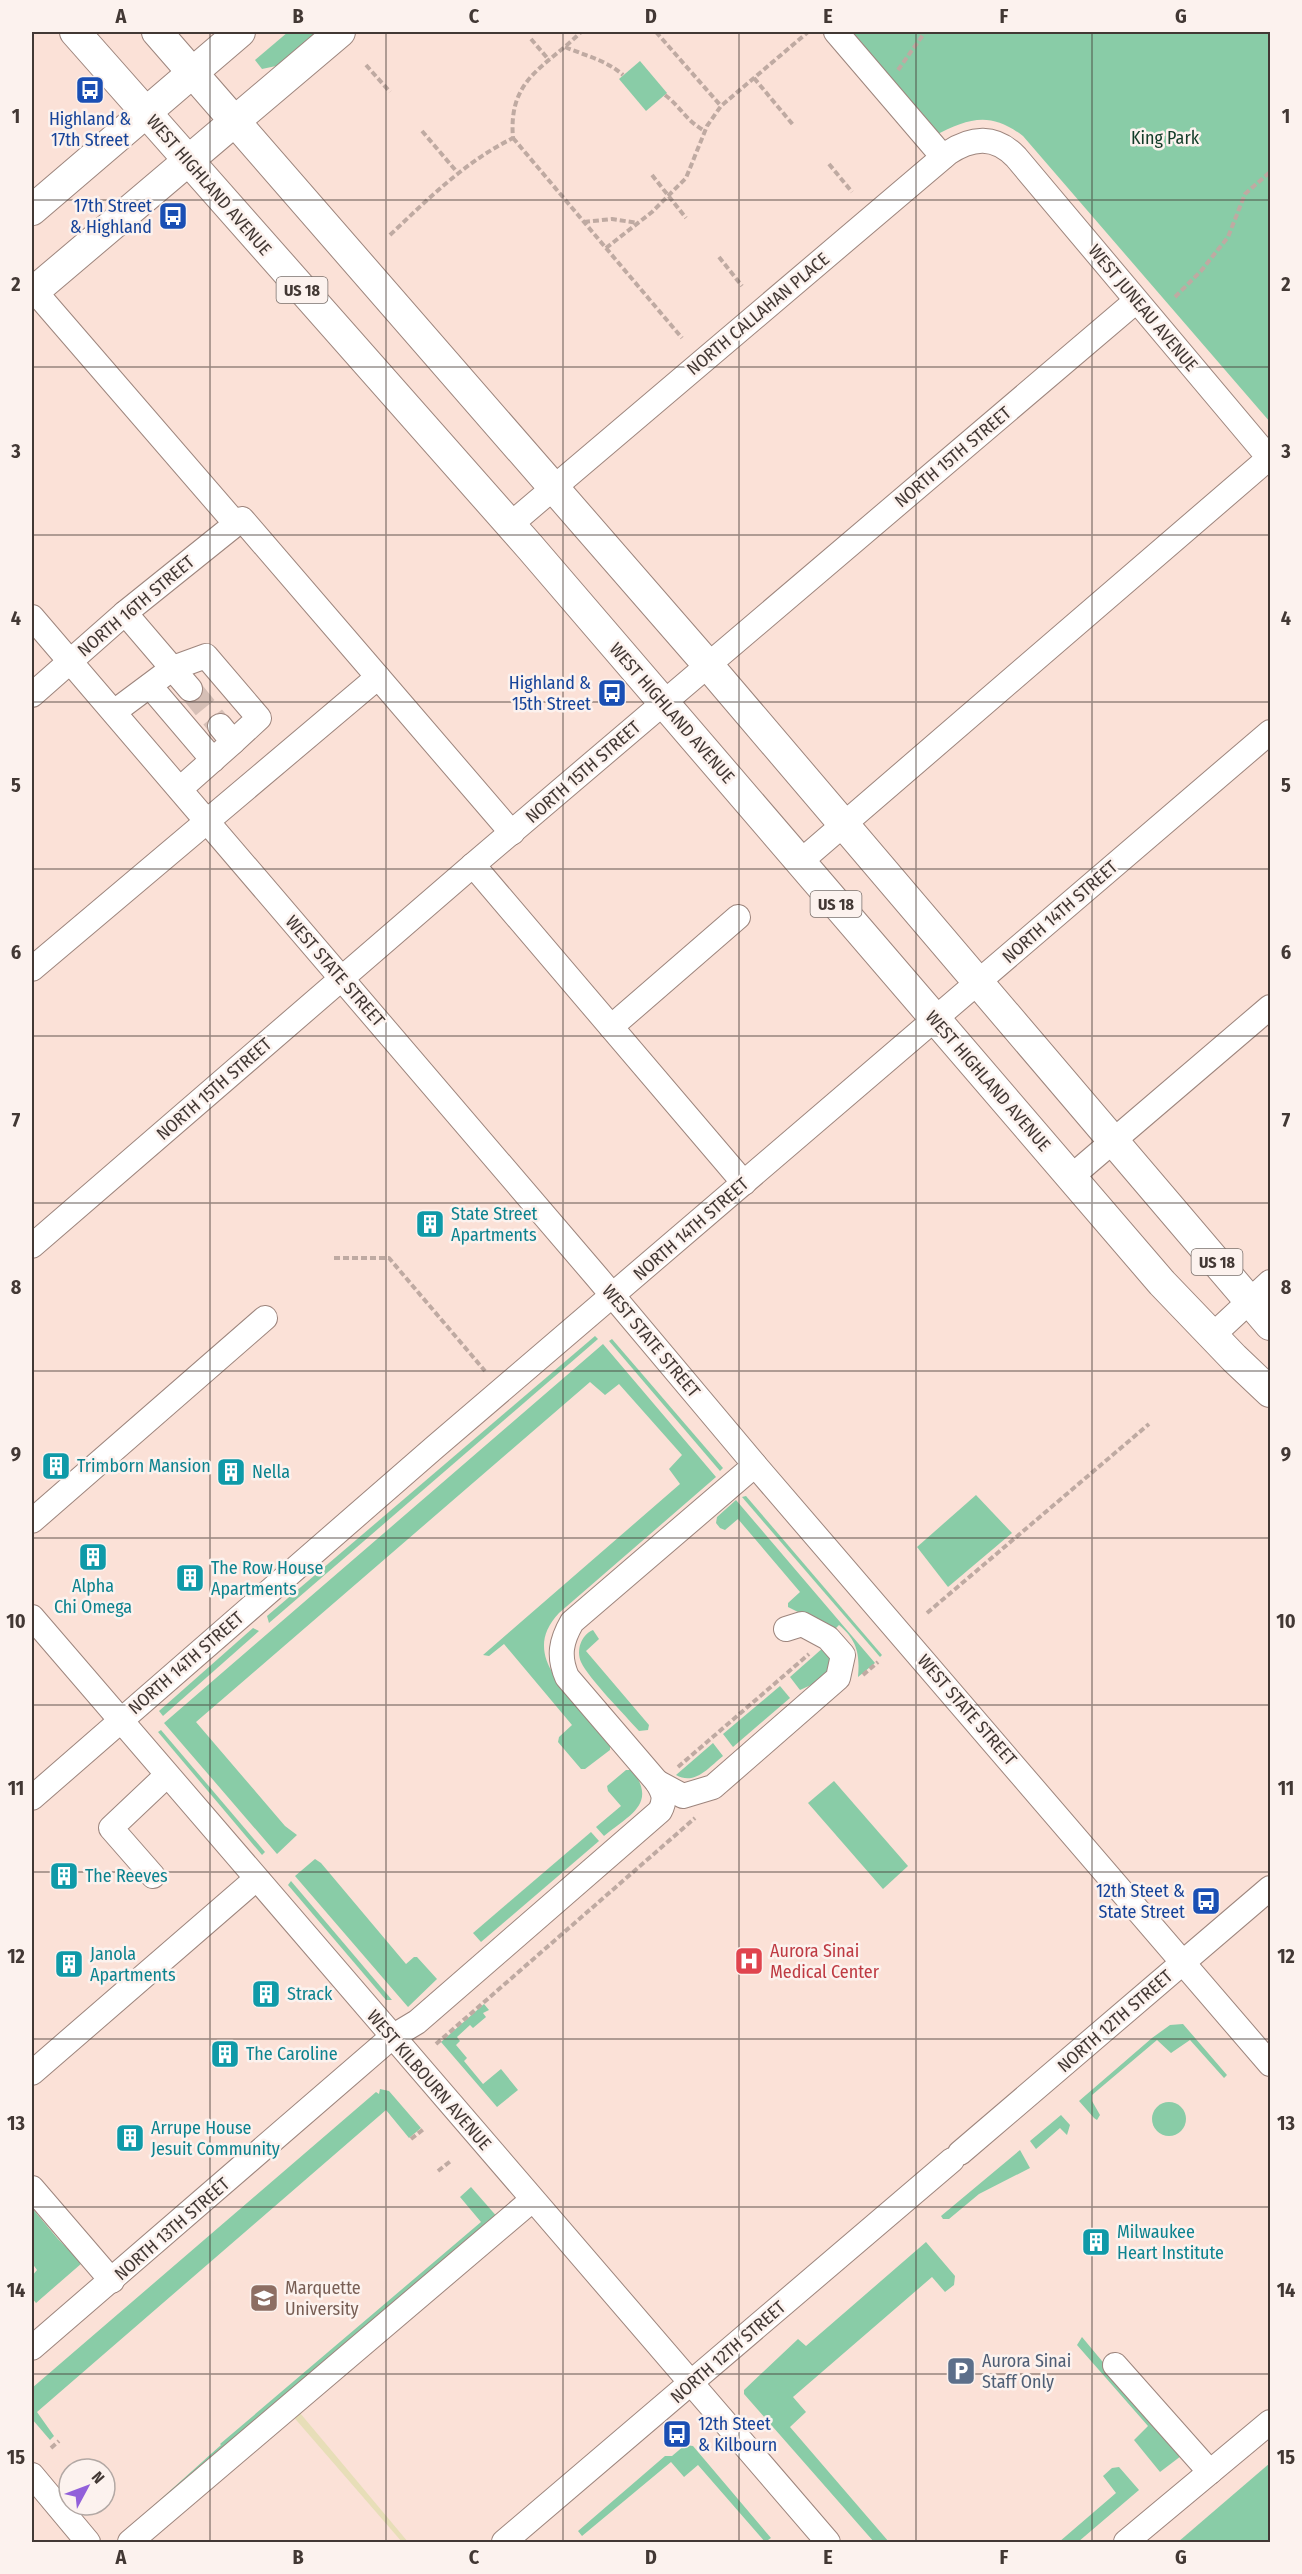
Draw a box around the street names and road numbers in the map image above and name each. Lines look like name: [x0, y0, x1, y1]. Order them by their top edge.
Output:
street label: WEST HIGHLAND AVENUE: [142, 110, 276, 260]
street label: WEST JUNEAU AVENUE: [1084, 240, 1202, 376]
street label: NORTH CALLAHAN PLACE: [682, 248, 834, 380]
road number: US 18: [276, 277, 328, 303]
street label: NORTH 15TH STREET: [890, 402, 1016, 512]
street label: NORTH 16TH STREET: [73, 550, 199, 661]
street label: WEST HIGHLAND AVENUE: [605, 638, 739, 788]
street label: NORTH 15TH STREET: [521, 716, 645, 828]
street label: NORTH 14TH STREET: [998, 856, 1123, 968]
road number: US 18: [810, 891, 862, 917]
street label: WEST STATE STREET: [281, 911, 390, 1032]
street label: WEST HIGHLAND AVENUE: [921, 1006, 1055, 1156]
street label: NORTH 15TH STREET: [152, 1033, 276, 1145]
street label: NORTH 14TH STREET: [629, 1173, 754, 1285]
road number: US 18: [1192, 1249, 1242, 1275]
street label: WEST STATE STREET: [597, 1280, 705, 1402]
street label: NORTH 14TH STREET: [124, 1607, 249, 1719]
street label: WEST STATE STREET: [913, 1650, 1022, 1771]
street label: NORTH 12TH STREET: [1053, 1965, 1177, 2077]
street label: WEST KILBOURN AVENUE: [362, 2005, 496, 2155]
street label: NORTH 13TH STREET: [110, 2173, 235, 2285]
street label: NORTH 12TH STREET: [666, 2296, 790, 2408]

